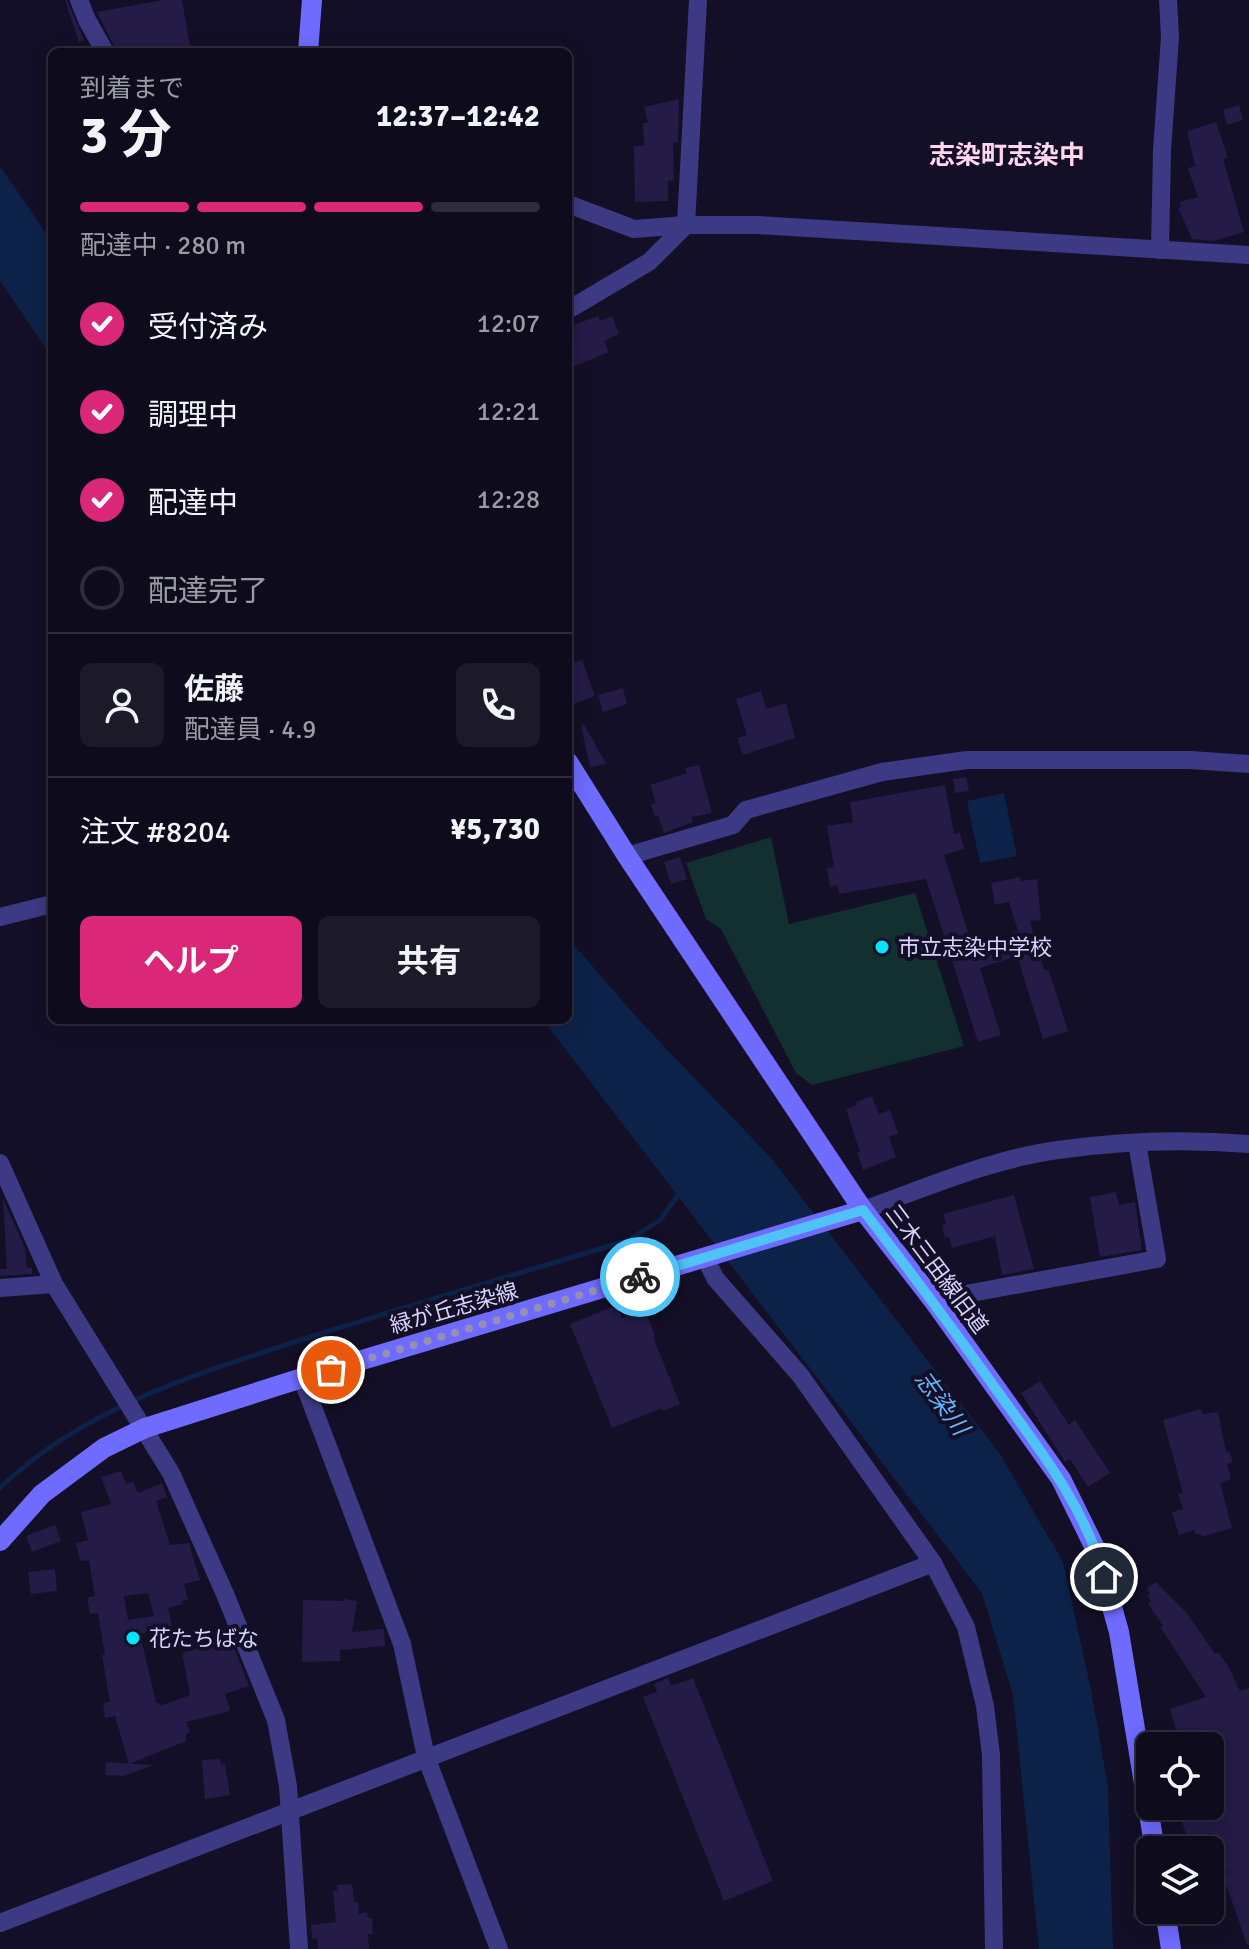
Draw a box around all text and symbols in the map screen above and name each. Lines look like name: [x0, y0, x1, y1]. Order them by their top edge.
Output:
text: 到着まで: [80, 73, 184, 105]
text: 12:37–12:42: [376, 98, 540, 135]
text: 3 分: [80, 103, 172, 167]
district label: 志染町志染中: [929, 140, 1085, 172]
text: 配達中 · 280 m: [80, 230, 246, 262]
icon: check: [80, 302, 124, 346]
text: 12:07: [477, 308, 540, 340]
text: 受付済み: [148, 309, 268, 346]
icon: check: [80, 390, 124, 434]
text: 12:21: [477, 396, 540, 428]
text: 調理中: [148, 397, 238, 434]
icon: check: [80, 478, 124, 522]
text: 12:28: [477, 484, 540, 516]
text: 配達中: [148, 485, 238, 522]
text: 配達完了: [148, 573, 268, 610]
button: person: [80, 663, 164, 747]
button: phone: [456, 663, 540, 747]
text: 佐藤: [184, 671, 244, 708]
text: 配達員 · 4.9: [184, 714, 316, 746]
text: ¥5,730: [450, 811, 540, 848]
text: 注文 #8204: [80, 814, 231, 851]
button: ヘルプ: [80, 916, 302, 1008]
button: 共有: [318, 916, 540, 1008]
place label: 市立志染中学校: [898, 934, 1052, 961]
marker: 市立志染中学校: [873, 938, 891, 956]
street label: 三木三田線旧道: [880, 1199, 994, 1339]
courier: [600, 1237, 680, 1317]
icon: bike: [618, 1255, 662, 1299]
street label: 緑が丘志染線: [387, 1277, 521, 1339]
pin: [297, 1336, 365, 1404]
icon: bag: [309, 1348, 353, 1392]
water label: 志染川: [909, 1365, 977, 1443]
pin: [1070, 1543, 1138, 1611]
icon: home: [1082, 1555, 1126, 1599]
place label: 花たちばな: [149, 1625, 259, 1652]
marker: 花たちばな: [124, 1629, 142, 1647]
map controls: [1136, 1732, 1224, 1924]
button: locate: [1136, 1732, 1224, 1820]
button: layers: [1136, 1836, 1224, 1924]

